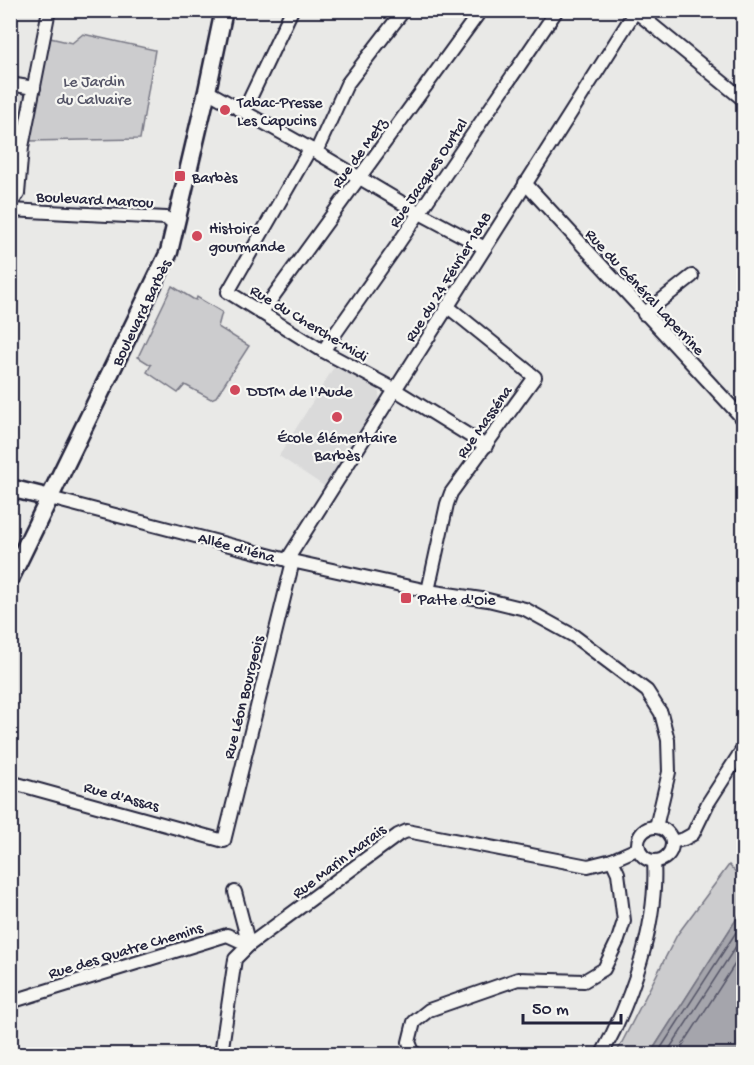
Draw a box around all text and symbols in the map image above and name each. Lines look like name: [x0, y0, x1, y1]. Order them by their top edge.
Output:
park label: Le Jardin du Calvaire: [56, 74, 132, 111]
place label: Tabac-Presse Les Capucins: [236, 95, 323, 132]
marker: Tabac-Presse Les Capucins: [218, 103, 232, 117]
street label: Rue de Metz: [329, 114, 393, 193]
street label: Rue Jacques Ourtal: [386, 116, 473, 232]
marker: Barbès: [173, 169, 187, 183]
place label: Barbès: [191, 170, 238, 189]
street label: Boulevard Marcou: [35, 189, 154, 214]
street label: Rue du 24 Février 1848: [402, 209, 498, 346]
place label: Histoire gourmande: [209, 221, 286, 258]
street label: Rue du Général Laperrine: [580, 226, 708, 361]
marker: Histoire gourmande: [190, 229, 204, 243]
street label: Boulevard Barbès: [109, 256, 178, 371]
street label: Rue du Cherche-Midi: [246, 282, 371, 368]
street label: Rue Masséna: [454, 382, 519, 463]
marker: DDTM de l'Aude: [228, 383, 242, 397]
place label: DDTM de l'Aude: [246, 384, 353, 403]
marker: École élémentaire Barbès: [330, 410, 344, 424]
place label: École élémentaire Barbès: [277, 430, 397, 467]
street label: Allée d'Iéna: [196, 530, 278, 569]
marker: Patte d'Oie: [399, 591, 413, 605]
place label: Patte d'Oie: [417, 592, 496, 611]
street label: Rue Léon Bourgeois: [221, 633, 270, 761]
street label: Rue d'Assas: [81, 779, 162, 818]
street label: Rue Marin Marais: [290, 821, 392, 904]
street label: Rue des Quatre Chemins: [47, 919, 207, 985]
scale bar: [523, 987, 620, 1025]
text: 50 m: [532, 1000, 569, 1021]

